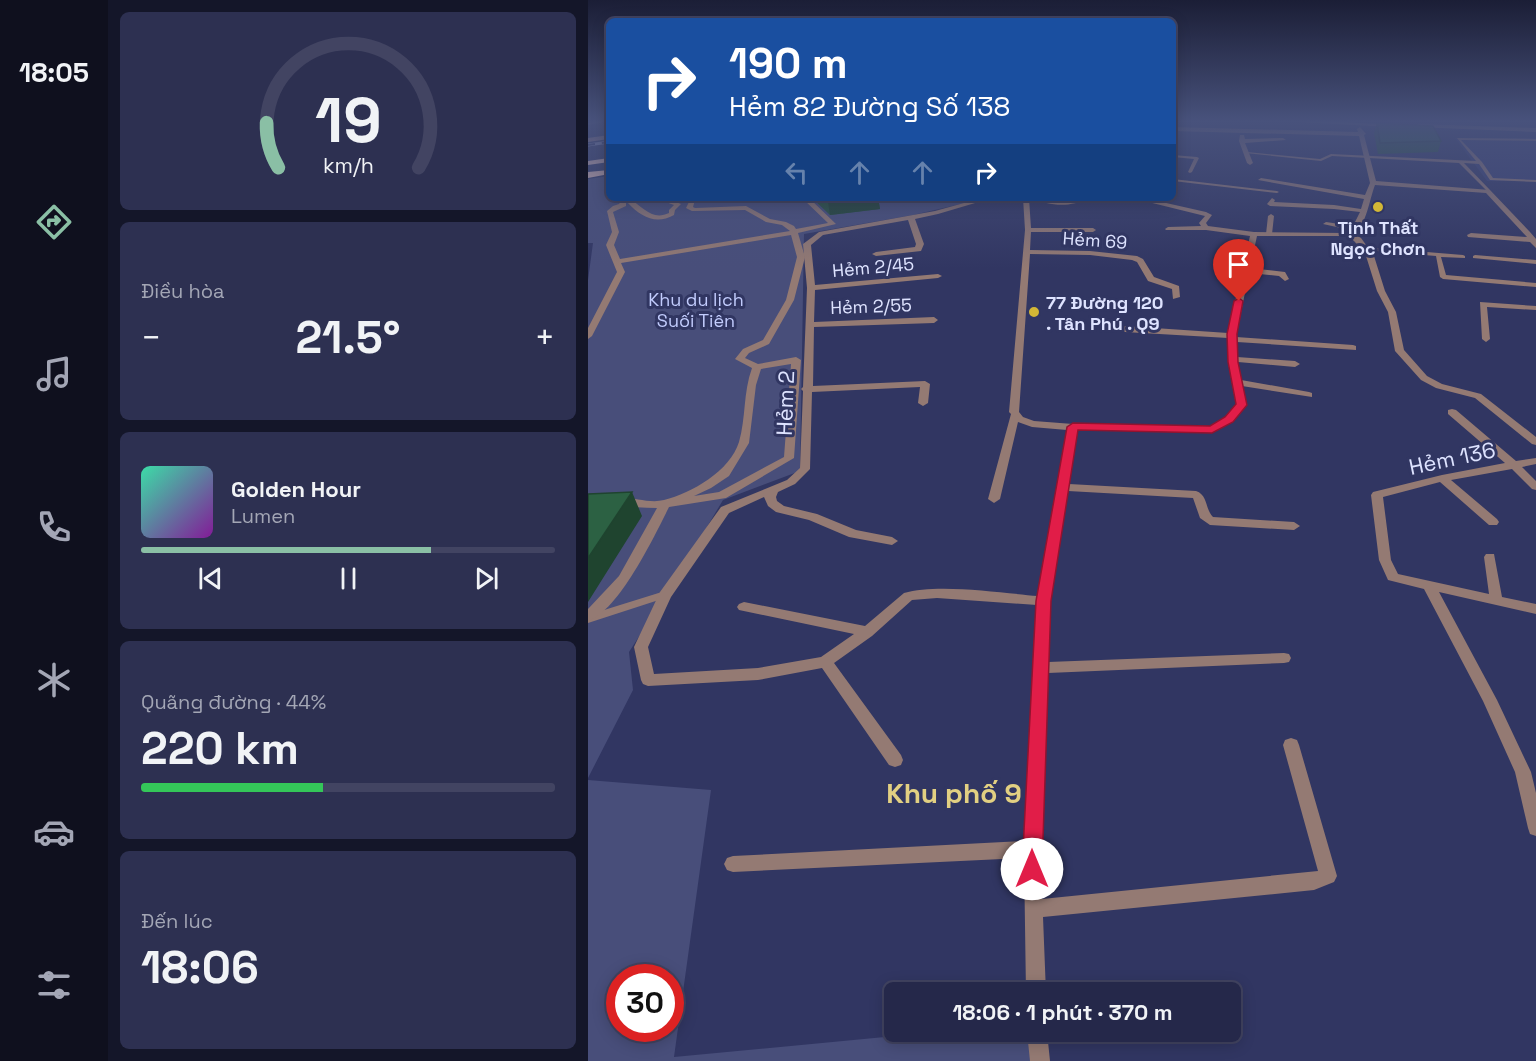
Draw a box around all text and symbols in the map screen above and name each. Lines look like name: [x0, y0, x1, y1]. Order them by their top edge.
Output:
text: 190 m: [729, 37, 848, 90]
icon: right: [630, 42, 708, 120]
text: 18:05: [19, 55, 89, 90]
text: 19: [315, 81, 381, 160]
text: Hẻm 82 Đường Số 138: [729, 89, 1010, 124]
text: km/h: [322, 152, 374, 179]
icon: left: [780, 156, 813, 189]
icon: ahead: [843, 156, 876, 189]
icon: ahead: [906, 156, 939, 189]
icon: right: [969, 156, 1002, 189]
marker: Tịnh Thất Ngọc Chơn: [1371, 200, 1385, 214]
icon: directions: [33, 201, 75, 243]
place label: Tịnh Thất Ngọc Chơn: [1330, 216, 1426, 260]
street label: Hẻm 69: [1062, 226, 1128, 254]
pin: [1213, 239, 1264, 301]
icon: arrive: [1222, 248, 1255, 281]
street label: Hẻm 2/45: [831, 252, 915, 282]
text: Điều hòa: [141, 278, 225, 304]
park label: Khu du lịch Suối Tiên: [648, 288, 744, 332]
place label: 77 Đường 120 . Tân Phú . Q9: [1046, 291, 1163, 335]
street label: Hẻm 2/55: [830, 293, 912, 319]
marker: 77 Đường 120 . Tân Phú . Q9: [1027, 305, 1041, 319]
text: 21.5°: [295, 309, 401, 366]
text: −: [141, 317, 161, 359]
text: +: [535, 317, 555, 359]
icon: music: [33, 353, 75, 395]
street label: Hẻm 2: [770, 370, 800, 436]
street label: Hẻm 136: [1406, 435, 1498, 481]
text: Golden Hour: [231, 475, 361, 503]
text: Lumen: [231, 503, 295, 529]
icon: phone: [33, 506, 75, 548]
icon: previous: [194, 562, 227, 595]
icon: pause: [332, 562, 365, 595]
icon: next: [470, 562, 503, 595]
icon: climate: [33, 659, 75, 701]
text: Quãng đường · 44%: [141, 689, 326, 715]
text: 220 km: [141, 720, 299, 777]
district label: Khu phố 9: [886, 775, 1022, 811]
icon: car: [33, 811, 75, 853]
position arrow: [1000, 837, 1064, 901]
text: Đến lúc: [141, 908, 213, 934]
text: 18:06: [141, 939, 259, 996]
icon: filters: [33, 964, 75, 1006]
speed limit sign: 30: [606, 964, 684, 1042]
text: 18:06 · 1 phút · 370 m: [952, 998, 1173, 1026]

